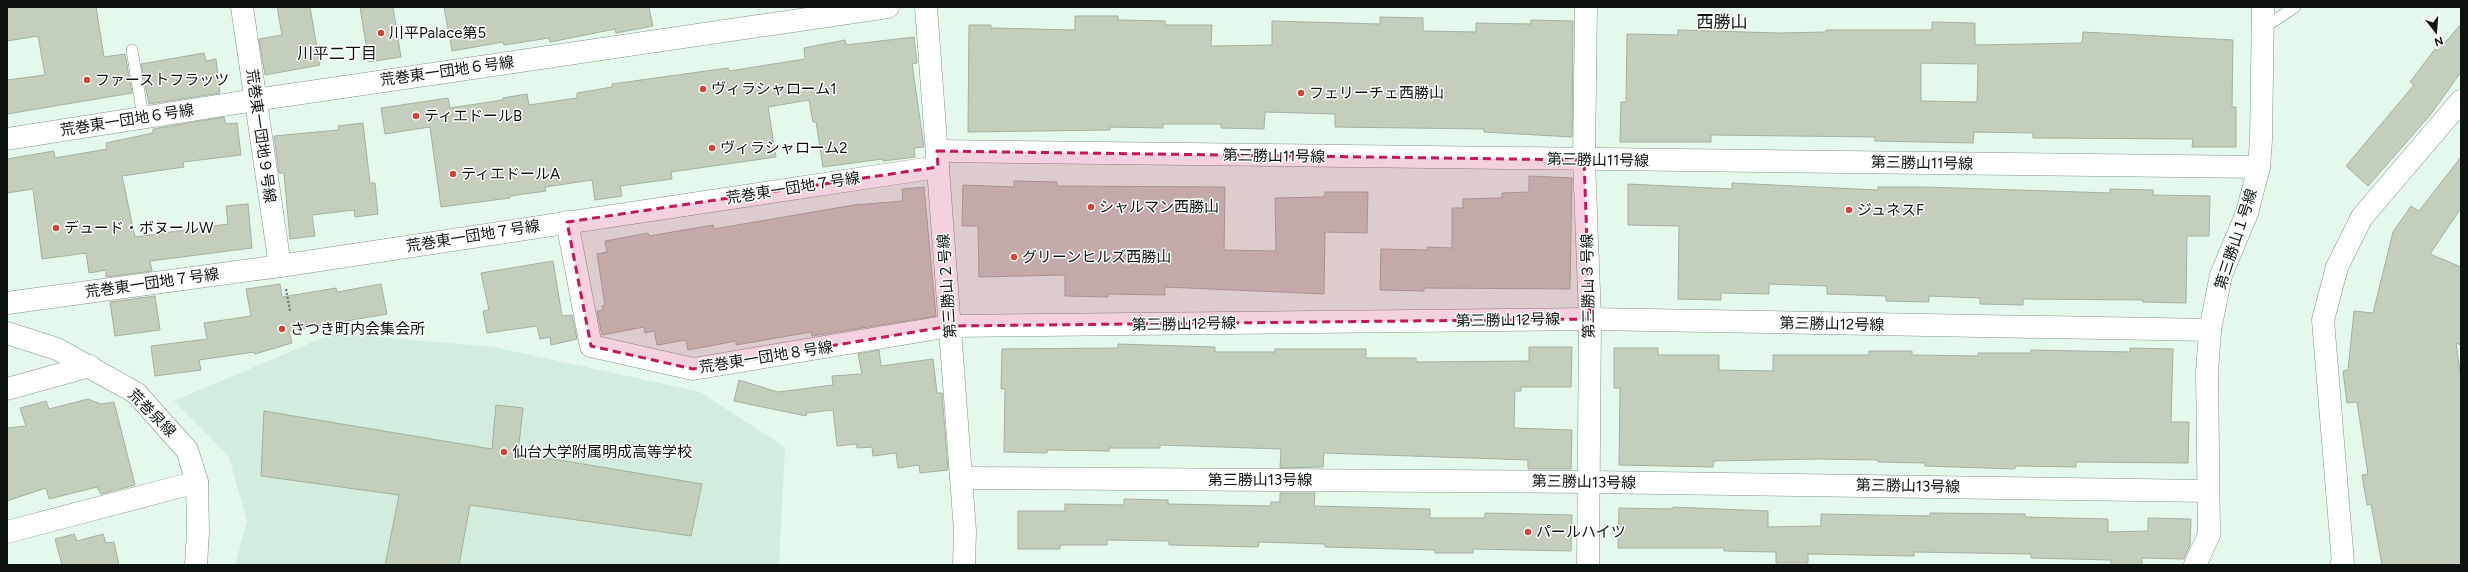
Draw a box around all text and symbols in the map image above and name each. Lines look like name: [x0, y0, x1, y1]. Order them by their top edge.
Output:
district label: 西勝山: [1697, 12, 1748, 32]
north arrow: [2416, 12, 2456, 52]
place label: 川平Palace第5: [389, 24, 486, 42]
marker: 川平Palace第5: [376, 28, 386, 38]
text: N: [2433, 34, 2445, 49]
district label: 川平二丁目: [297, 44, 377, 63]
street label: 荒巻東一団地６号線: [379, 53, 515, 89]
street label: 荒巻東一団地９号線: [243, 68, 279, 204]
place label: ファーストフラッツ: [95, 71, 229, 89]
marker: ファーストフラッツ: [82, 75, 92, 85]
place label: ヴィラシャローム1: [711, 80, 836, 98]
marker: ヴィラシャローム1: [698, 84, 708, 94]
place label: フェリーチェ西勝山: [1309, 84, 1444, 102]
marker: フェリーチェ西勝山: [1296, 88, 1306, 98]
street label: 荒巻東一団地６号線: [59, 101, 195, 139]
place label: ティエドールB: [424, 107, 522, 125]
marker: ティエドールB: [411, 111, 421, 121]
place label: ヴィラシャローム2: [720, 139, 848, 157]
marker: ヴィラシャローム2: [707, 143, 717, 153]
street label: 第三勝山11号線: [1223, 146, 1325, 166]
street label: 第三勝山11号線: [1547, 150, 1649, 170]
street label: 第三勝山11号線: [1871, 153, 1973, 173]
place label: ティエドールA: [461, 165, 560, 183]
marker: ティエドールA: [448, 169, 458, 179]
street label: 荒巻東一団地７号線: [725, 169, 861, 207]
street label: 第三勝山１号線: [2211, 186, 2261, 292]
place label: シャルマン西勝山: [1099, 198, 1219, 216]
place label: ジュネスF: [1857, 201, 1924, 219]
marker: シャルマン西勝山: [1086, 202, 1096, 212]
marker: ジュネスF: [1844, 205, 1854, 215]
street label: 荒巻東一団地７号線: [405, 217, 541, 255]
place label: デュード・ボヌールW: [64, 219, 214, 237]
marker: デュード・ボヌールW: [51, 223, 61, 233]
street label: 第三勝山２号線: [934, 233, 960, 339]
street label: 第三勝山３号線: [1578, 233, 1598, 339]
place label: グリーンヒルズ西勝山: [1022, 248, 1171, 266]
marker: グリーンヒルズ西勝山: [1009, 252, 1019, 262]
street label: 荒巻東一団地７号線: [84, 265, 220, 301]
street label: 第三勝山12号線: [1456, 310, 1560, 330]
street label: 第三勝山12号線: [1132, 314, 1236, 334]
street label: 第三勝山12号線: [1780, 314, 1884, 334]
place label: さつき町内会集会所: [290, 320, 425, 338]
marker: さつき町内会集会所: [277, 324, 287, 334]
street label: 荒巻東一団地８号線: [698, 338, 834, 376]
street label: 荒巻泉線: [124, 385, 180, 441]
place label: 仙台大学附属明成高等学校: [512, 443, 692, 461]
marker: 仙台大学附属明成高等学校: [499, 447, 509, 457]
street label: 第三勝山13号線: [1208, 471, 1312, 489]
street label: 第三勝山13号線: [1532, 472, 1636, 492]
street label: 第三勝山13号線: [1856, 476, 1960, 496]
place label: パールハイツ: [1536, 523, 1626, 541]
marker: パールハイツ: [1523, 527, 1533, 537]

